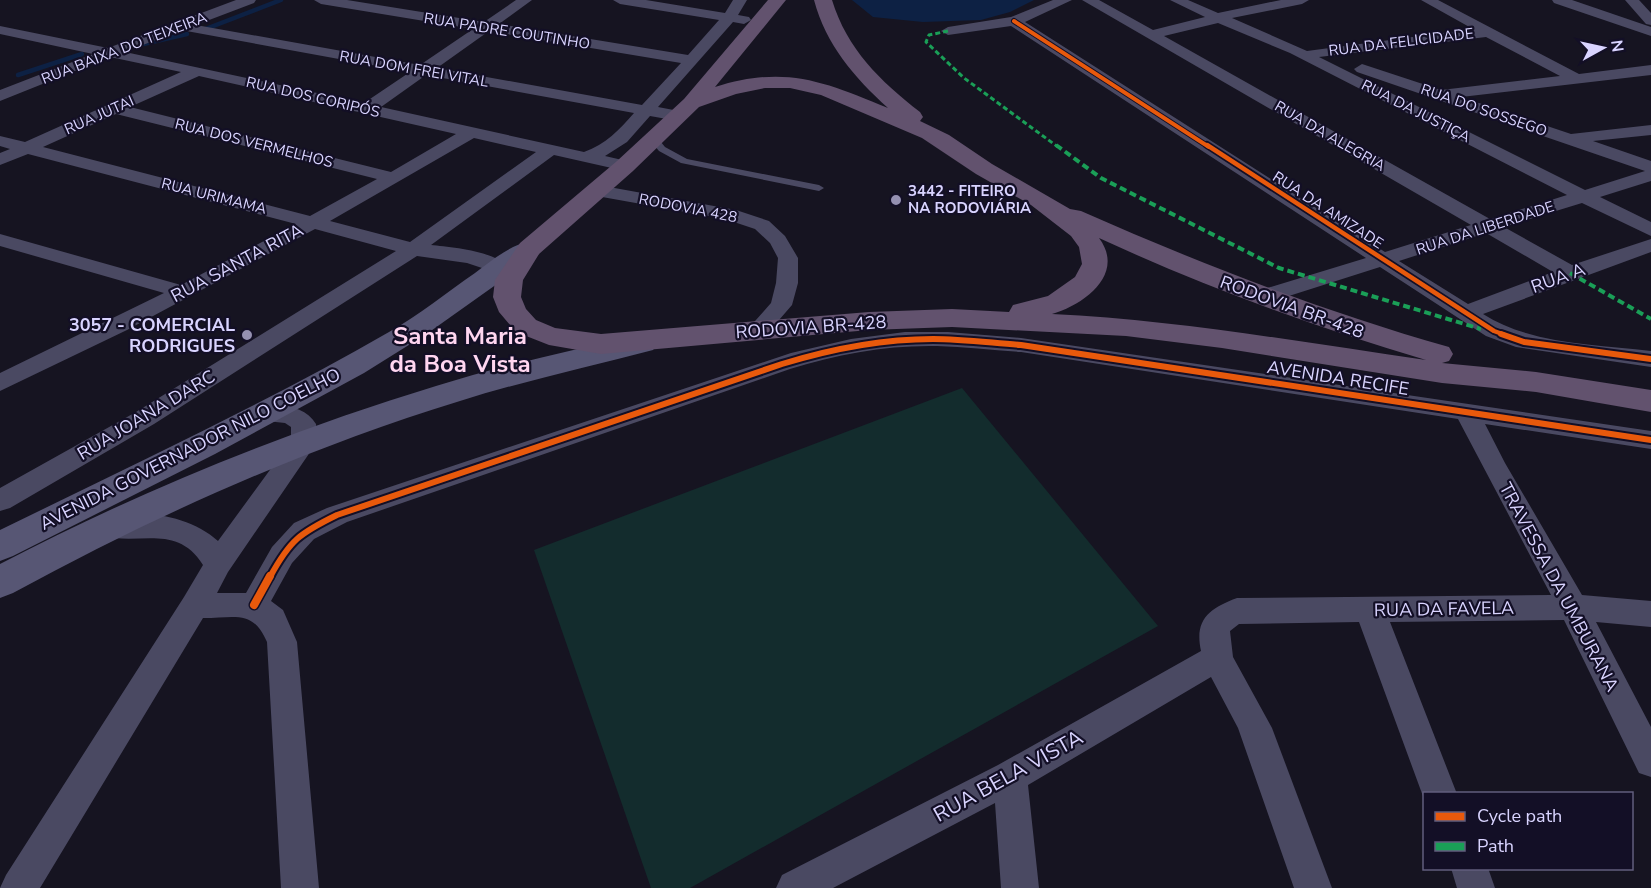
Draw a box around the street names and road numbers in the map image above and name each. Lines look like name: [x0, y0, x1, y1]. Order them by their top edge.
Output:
street label: RUA BAIXA DO TEIXEIRA: [38, 7, 210, 89]
street label: RUA PADRE COUTINHO: [423, 8, 591, 54]
street label: RUA DA FELICIDADE: [1327, 23, 1475, 61]
street label: RUA DOM FREI VITAL: [338, 46, 490, 92]
street label: RUA DOS CORIPÓS: [244, 71, 382, 122]
street label: RUA DA JUSTIÇA: [1358, 75, 1474, 147]
street label: RUA DO SOSSEGO: [1418, 79, 1550, 141]
street label: RUA JUTAI: [61, 91, 137, 139]
street label: RUA DA ALEGRIA: [1271, 96, 1389, 176]
street label: RUA DOS VERMELHOS: [173, 114, 335, 172]
street label: RUA DA AMIZADE: [1269, 167, 1387, 253]
street label: RUA URIMAMA: [159, 173, 269, 219]
street label: RODOVIA 428: [637, 189, 739, 227]
street label: RUA DA LIBERDADE: [1413, 196, 1557, 260]
street label: RUA SANTA RITA: [167, 218, 307, 308]
street label: RUA A: [1528, 257, 1588, 299]
street label: RODOVIA BR-428: [1217, 270, 1367, 344]
street label: RODOVIA BR-428: [735, 310, 887, 344]
street label: AVENIDA RECIFE: [1265, 355, 1411, 401]
street label: AVENIDA GOVERNADOR NILO COELHO: [36, 362, 344, 536]
street label: RUA JOANA DARC: [73, 364, 219, 466]
street label: TRAVESSA DA UMBURANA: [1494, 478, 1624, 696]
street label: RUA DA FAVELA: [1374, 596, 1514, 622]
street label: RUA BELA VISTA: [928, 723, 1088, 829]

